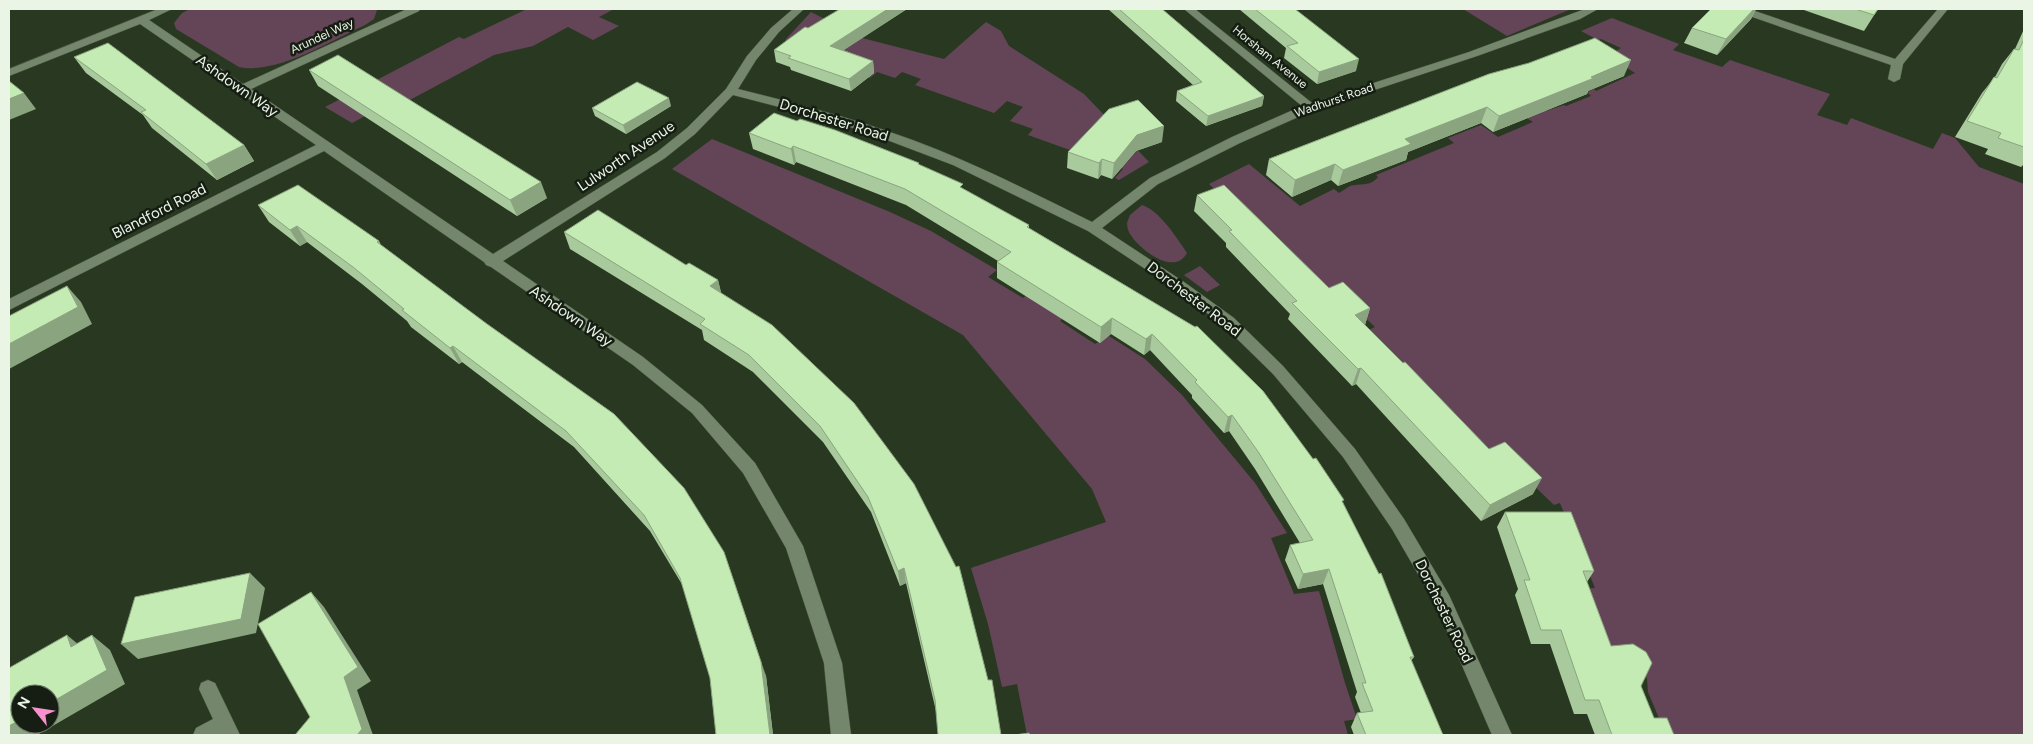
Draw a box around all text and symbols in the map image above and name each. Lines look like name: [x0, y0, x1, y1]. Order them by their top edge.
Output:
street label: Arundel Way: [288, 15, 356, 57]
street label: Horsham Avenue: [1230, 23, 1311, 92]
street label: Ashdown Way: [193, 51, 282, 121]
street label: Wadhurst Road: [1293, 80, 1375, 120]
street label: Dorchester Road: [777, 95, 891, 145]
street label: Lulworth Avenue: [574, 117, 678, 195]
street label: Blandford Road: [109, 179, 209, 243]
street label: Dorchester Road: [1144, 258, 1244, 340]
street label: Ashdown Way: [526, 282, 616, 350]
street label: Dorchester Road: [1411, 556, 1477, 666]
north arrow: [10, 684, 60, 734]
text: N: [14, 694, 34, 712]

